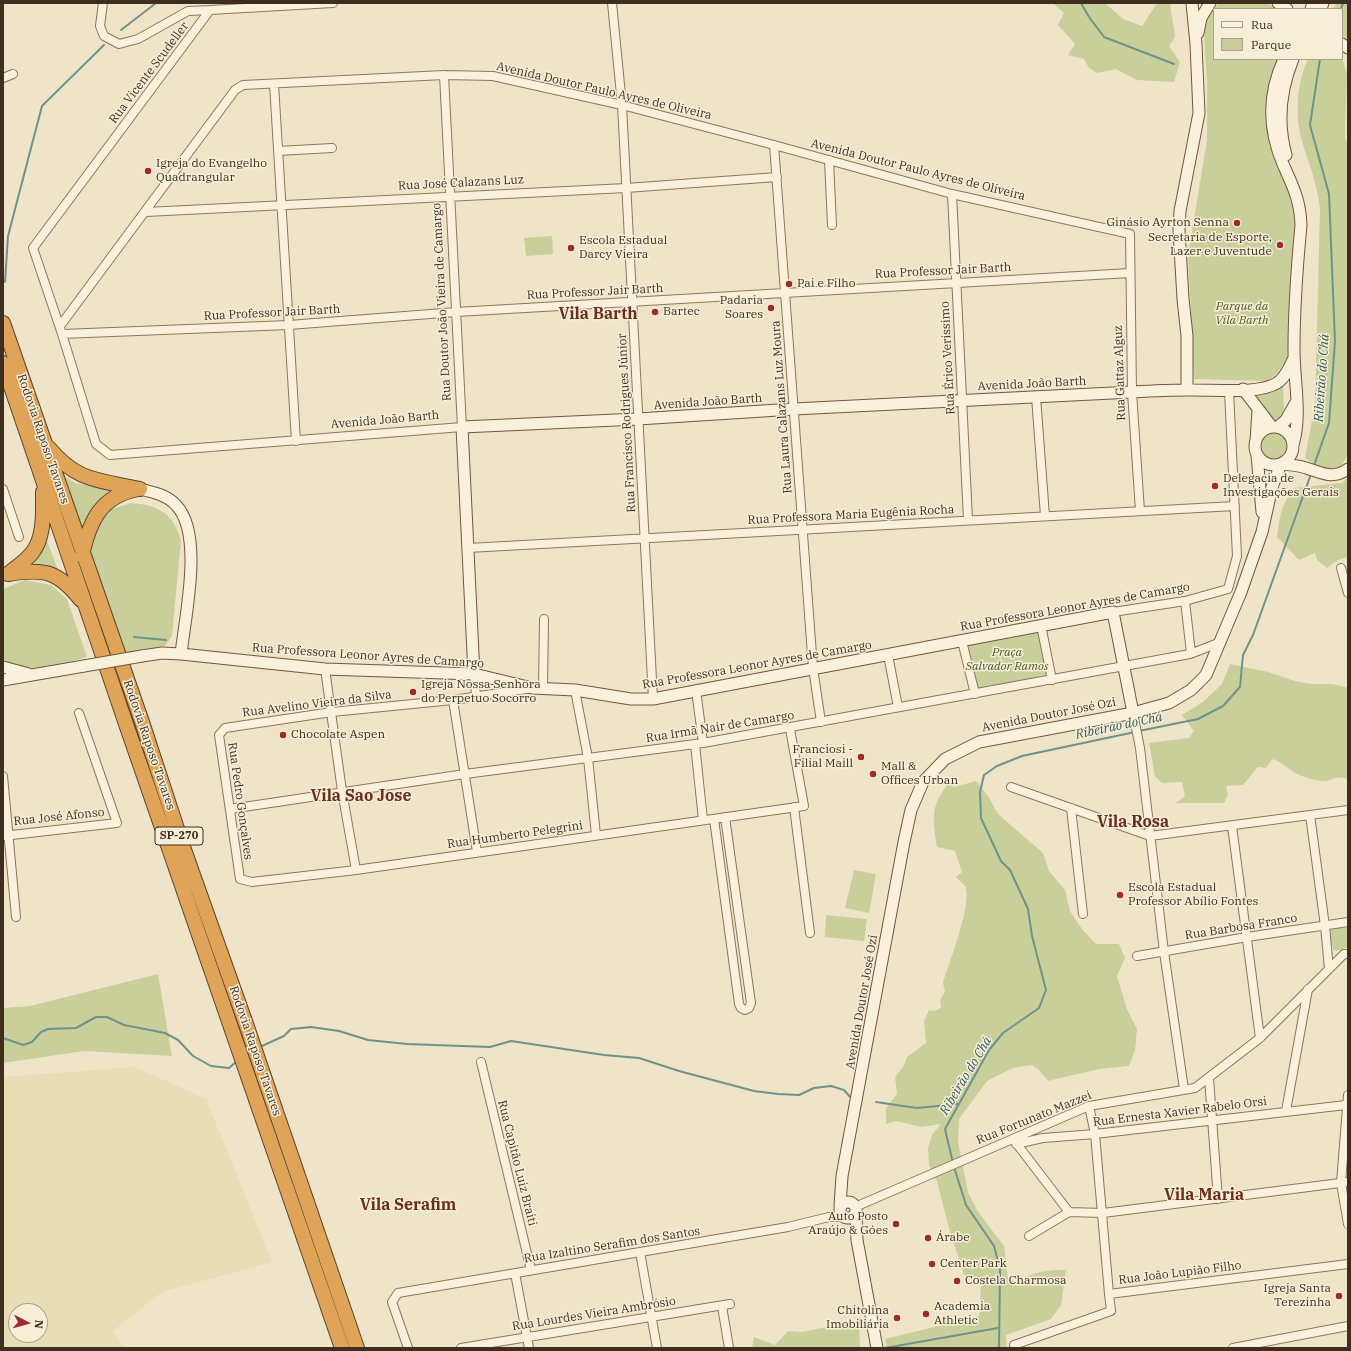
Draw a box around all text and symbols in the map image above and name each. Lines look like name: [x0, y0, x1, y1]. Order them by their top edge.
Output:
legend: [1213, 8, 1343, 60]
text: Rua: [1251, 17, 1273, 32]
street label: Rua Vicente Scudeller: [106, 19, 192, 127]
text: Parque: [1251, 37, 1291, 52]
street label: Avenida Doutor Paulo Ayres de Oliveira: [495, 59, 713, 123]
street label: Avenida Doutor Paulo Ayres de Oliveira: [809, 136, 1027, 204]
place label: Igreja do Evangelho Quadrangular: [156, 157, 267, 185]
marker: Igreja do Evangelho Quadrangular: [143, 166, 153, 176]
street label: Rua José Calazans Luz: [398, 173, 524, 193]
street label: Rua Doutor João Vieira de Camargo: [430, 202, 454, 402]
place label: Ginásio Ayrton Senna: [1106, 216, 1229, 230]
marker: Ginásio Ayrton Senna: [1232, 218, 1242, 228]
place label: Secretaria de Esporte, Lazer e Juventude: [1148, 231, 1272, 259]
place label: Escola Estadual Darcy Vieira: [579, 234, 667, 262]
marker: Secretaria de Esporte, Lazer e Juventude: [1275, 240, 1285, 250]
marker: Escola Estadual Darcy Vieira: [566, 243, 576, 253]
street label: Rua Professor Jair Barth: [874, 260, 1012, 282]
place label: Pai e Filho: [797, 277, 855, 291]
marker: Pai e Filho: [784, 279, 794, 289]
street label: Rua Professor Jair Barth: [526, 281, 664, 303]
place label: Padaria Soares: [720, 294, 763, 322]
park label: Parque da Vila Barth: [1215, 300, 1269, 328]
street label: Rua Érico Veríssimo: [938, 301, 958, 415]
street label: Rua Professor Jair Barth: [203, 302, 341, 324]
marker: Padaria Soares: [766, 303, 776, 313]
district label: Vila Barth: [558, 304, 638, 324]
place label: Bartec: [663, 305, 700, 319]
marker: Bartec: [650, 307, 660, 317]
street label: Rua Laura Calazans Luz Moura: [769, 320, 795, 494]
street label: Rua Gattaz Alguz: [1111, 325, 1129, 421]
street label: Rua Francisco Rodrigues Júnior: [615, 333, 639, 513]
water label: Ribeirão do Chá: [1311, 333, 1333, 423]
street label: Rodovia Raposo Tavares: [14, 372, 72, 506]
street label: Avenida João Barth: [977, 374, 1087, 394]
street label: Avenida João Barth: [653, 391, 763, 413]
street label: Avenida João Barth: [330, 408, 440, 432]
place label: Delegacia de Investigações Gerais: [1223, 472, 1339, 500]
marker: Delegacia de Investigações Gerais: [1210, 481, 1220, 491]
street label: Rua Professora Maria Eugênia Rocha: [747, 502, 955, 528]
street label: Rua Professora Leonor Ayres de Camargo: [959, 580, 1191, 634]
street label: Rua Professora Leonor Ayres de Camargo: [641, 638, 873, 692]
street label: Rua Professora Leonor Ayres de Camargo: [251, 641, 485, 671]
park label: Praça Salvador Ramos: [966, 646, 1048, 674]
street label: Rodovia Raposo Tavares: [120, 678, 178, 812]
place label: Igreja Nossa Senhora do Perpetuo Socorro: [421, 678, 541, 706]
marker: Igreja Nossa Senhora do Perpetuo Socorro: [408, 687, 418, 697]
street label: Rua Avelino Vieira da Silva: [242, 688, 392, 720]
street label: Avenida Doutor José Ozi: [981, 695, 1117, 735]
street label: Rua Irmã Nair de Camargo: [645, 708, 795, 746]
water label: Ribeirão do Chá: [1074, 709, 1164, 743]
place label: Chocolate Aspen: [291, 728, 385, 742]
marker: Chocolate Aspen: [278, 730, 288, 740]
street label: Rua Pedro Gonçalves: [225, 741, 255, 861]
place label: Franciosi - Filial Maill: [792, 743, 853, 771]
marker: Franciosi - Filial Maill: [856, 752, 866, 762]
place label: Mall & Offices Urban: [881, 760, 958, 788]
marker: Mall & Offices Urban: [868, 769, 878, 779]
district label: Vila Sao Jose: [311, 786, 411, 806]
street label: Rua José Afonso: [13, 805, 105, 829]
district label: Vila Rosa: [1097, 812, 1169, 832]
street label: Rua Humberto Pelegrini: [446, 818, 584, 852]
road number: SP-270: [155, 827, 203, 845]
place label: Escola Estadual Professor Abílio Fontes: [1128, 881, 1258, 909]
marker: Escola Estadual Professor Abílio Fontes: [1115, 890, 1125, 900]
street label: Rua Barbosa Franco: [1184, 911, 1298, 943]
street label: Avenida Doutor José Ozi: [843, 934, 881, 1070]
street label: Rodovia Raposo Tavares: [226, 984, 284, 1118]
water label: Ribeirão do Chá: [937, 1034, 995, 1118]
street label: Rua Fortunato Mazzei: [974, 1088, 1094, 1148]
street label: Rua Ernesta Xavier Rabelo Orsi: [1092, 1094, 1268, 1130]
street label: Rua Capitão Luiz Braiti: [494, 1099, 540, 1227]
district label: Vila Maria: [1164, 1185, 1244, 1205]
district label: Vila Serafim: [360, 1195, 456, 1215]
place label: Auto Posto Araújo & Góes: [808, 1210, 888, 1238]
marker: Auto Posto Araújo & Góes: [891, 1219, 901, 1229]
street label: Rua Izaltino Serafim dos Santos: [523, 1224, 701, 1266]
place label: Árabe: [936, 1231, 970, 1245]
marker: Árabe: [923, 1233, 933, 1243]
place label: Center Park: [940, 1257, 1007, 1271]
street label: Rua João Lupião Filho: [1118, 1258, 1242, 1288]
marker: Center Park: [927, 1259, 937, 1269]
place label: Costela Charmosa: [965, 1274, 1067, 1288]
marker: Costela Charmosa: [952, 1276, 962, 1286]
place label: Igreja Santa Terezinha: [1264, 1282, 1331, 1310]
marker: Igreja Santa Terezinha: [1334, 1291, 1344, 1301]
street label: Rua Lourdes Vieira Ambrósio: [511, 1294, 677, 1334]
place label: Academia Athletic: [934, 1300, 990, 1328]
north arrow: [8, 1303, 48, 1343]
place label: Chitolina Imobiliária: [826, 1304, 889, 1332]
marker: Academia Athletic: [921, 1309, 931, 1319]
marker: Chitolina Imobiliária: [892, 1313, 902, 1323]
text: N: [32, 1319, 46, 1329]

